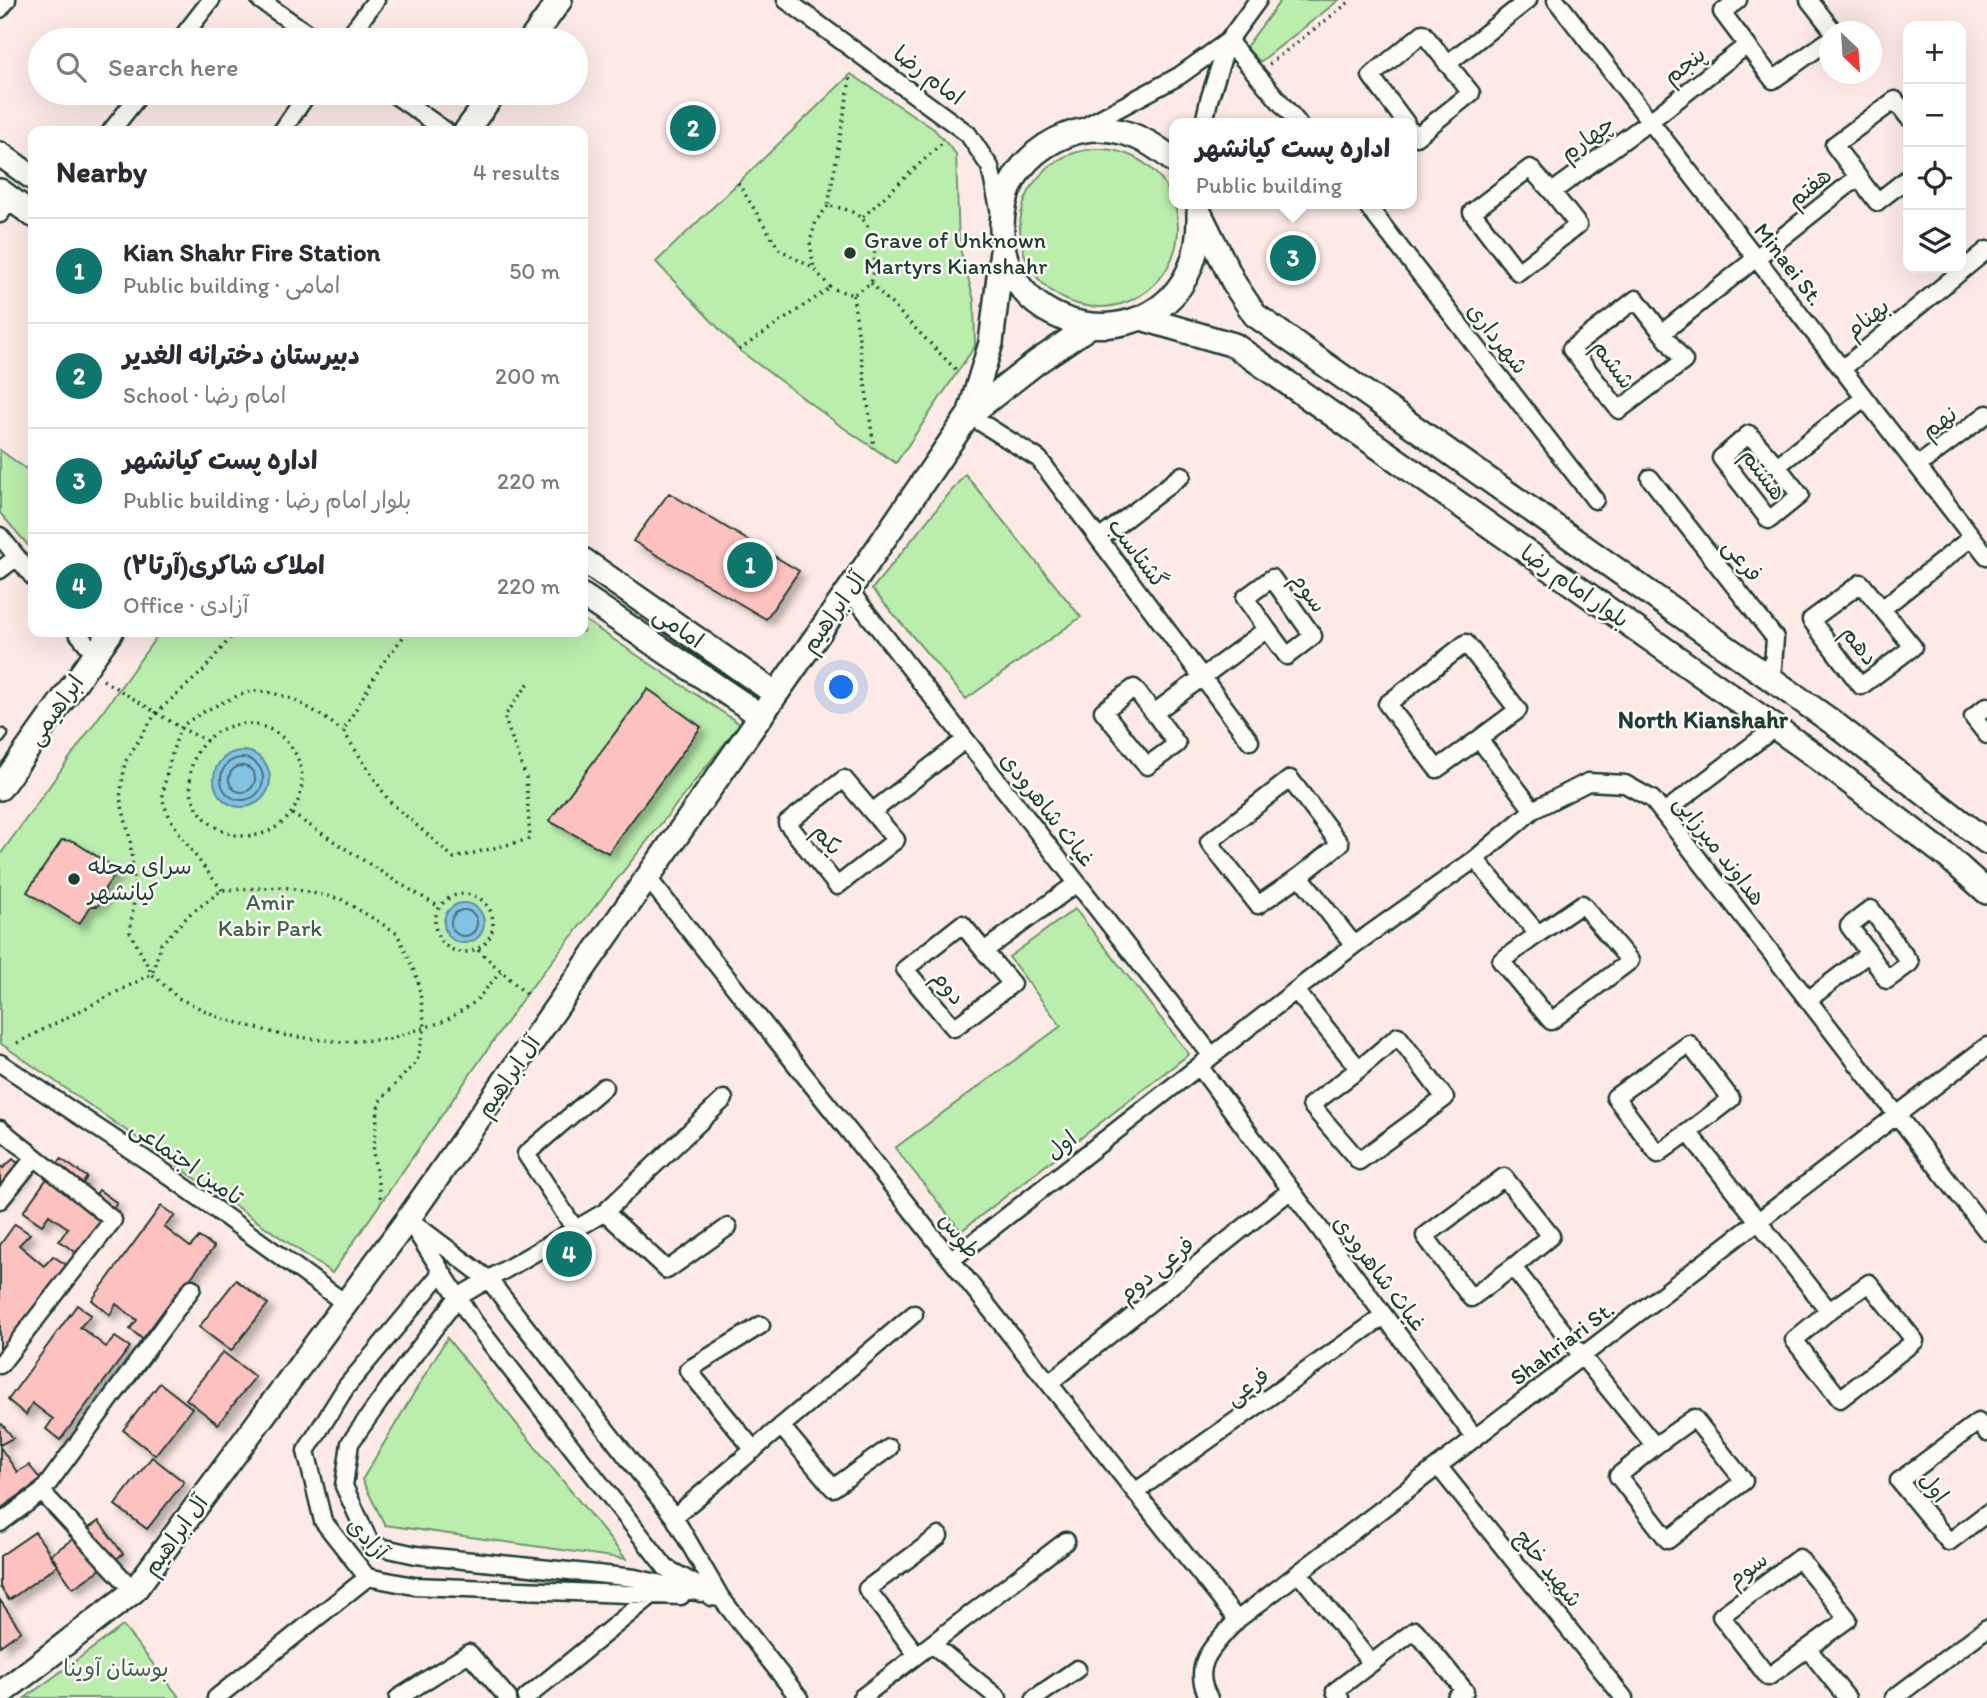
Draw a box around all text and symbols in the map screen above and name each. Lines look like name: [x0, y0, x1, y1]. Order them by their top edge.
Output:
north arrow: [1819, 21, 1882, 84]
map controls: [1903, 21, 1966, 273]
button: +: [1903, 21, 1966, 84]
search box: [28, 28, 588, 105]
street label: امام رضا: [885, 39, 970, 114]
street label: پنجم: [1657, 40, 1713, 93]
icon: search: [52, 48, 90, 86]
text: Search here: [108, 51, 238, 83]
button: −: [1903, 84, 1966, 147]
pin: 2: [670, 102, 716, 154]
street label: چهارم: [1554, 109, 1622, 170]
popup: [1169, 118, 1417, 209]
text: اداره پست کیانشهر: [1196, 132, 1390, 164]
button: locate: [1903, 147, 1966, 210]
text: Nearby: [56, 153, 147, 190]
text: 4 results: [473, 158, 560, 186]
street label: هفتم: [1781, 161, 1839, 216]
text: Public building: [1196, 171, 1342, 199]
button: layers: [1903, 210, 1966, 273]
street label: Minaei St.: [1748, 217, 1830, 311]
place label: Grave of Unknown Martyrs Kianshahr: [864, 226, 1047, 280]
pin: 3: [1270, 232, 1316, 284]
text: Kian Shahr Fire Station: [123, 236, 380, 268]
marker: Grave of Unknown Martyrs Kianshahr: [842, 245, 858, 261]
text: 1: [74, 257, 84, 285]
text: 50 m: [509, 257, 560, 285]
text: Public building · امامی: [123, 271, 340, 299]
street label: بهنام: [1839, 292, 1897, 347]
street label: شهرداری: [1461, 297, 1535, 379]
street label: ششم: [1583, 334, 1641, 397]
text: دبیرستان دخترانه الغدیر: [123, 339, 360, 371]
text: 2: [73, 362, 85, 390]
text: 200 m: [495, 362, 560, 390]
text: School · امام رضا: [123, 381, 286, 409]
street label: نهم: [1916, 400, 1965, 448]
street label: هشتم: [1732, 442, 1793, 508]
text: اداره پست کیانشهر: [123, 444, 317, 476]
text: 3: [73, 467, 85, 495]
text: 220 m: [497, 467, 560, 495]
text: Public building · بلوار امام رضا: [123, 486, 411, 514]
street label: گشتاسب: [1102, 512, 1174, 594]
street label: فرعی: [1717, 533, 1769, 588]
street label: بلوار امام رضا: [1513, 538, 1635, 637]
pin: 1: [727, 539, 773, 591]
text: املاک شاکری(آرتا۲): [123, 549, 325, 581]
street label: آل ابراهیم: [795, 565, 875, 660]
street label: سوم: [1282, 566, 1333, 620]
text: 4: [72, 572, 86, 600]
text: 220 m: [497, 572, 560, 600]
text: Office · آزادی: [123, 591, 249, 619]
street label: امامی: [648, 600, 710, 655]
street label: دهم: [1832, 619, 1884, 673]
street label: ابراهیمی: [21, 669, 90, 751]
your location: [824, 670, 858, 704]
district label: North Kianshahr: [1618, 705, 1789, 734]
street label: غیاث شاهرودی: [994, 746, 1102, 872]
street label: هداوند میرزایی: [1667, 789, 1772, 912]
street label: یکم: [804, 818, 849, 863]
place label: سرای محله کیانشهر: [86, 852, 192, 906]
marker: سرای محله کیانشهر: [66, 871, 82, 887]
park label: Amir Kabir Park: [218, 888, 322, 942]
street label: دوم: [923, 964, 972, 1013]
street label: آل ابراهیم: [470, 1029, 550, 1124]
street label: تامین اجتماعی: [125, 1113, 249, 1212]
street label: اول: [1040, 1124, 1082, 1166]
street label: طوس: [933, 1206, 987, 1264]
street label: غیاث شاهرودی: [1327, 1209, 1433, 1337]
pin: 4: [546, 1228, 592, 1280]
street label: فرعی دوم: [1112, 1230, 1202, 1311]
street label: Shahriari St.: [1504, 1295, 1620, 1391]
street label: فرعی: [1220, 1361, 1275, 1412]
street label: اول: [1913, 1466, 1955, 1508]
street label: آل ابراهیم: [136, 1488, 218, 1583]
street label: آزادی: [341, 1511, 396, 1566]
street label: شهید خلج: [1508, 1523, 1589, 1614]
street label: سوم: [1721, 1545, 1775, 1596]
park label: بوستان آوینا: [63, 1654, 169, 1682]

